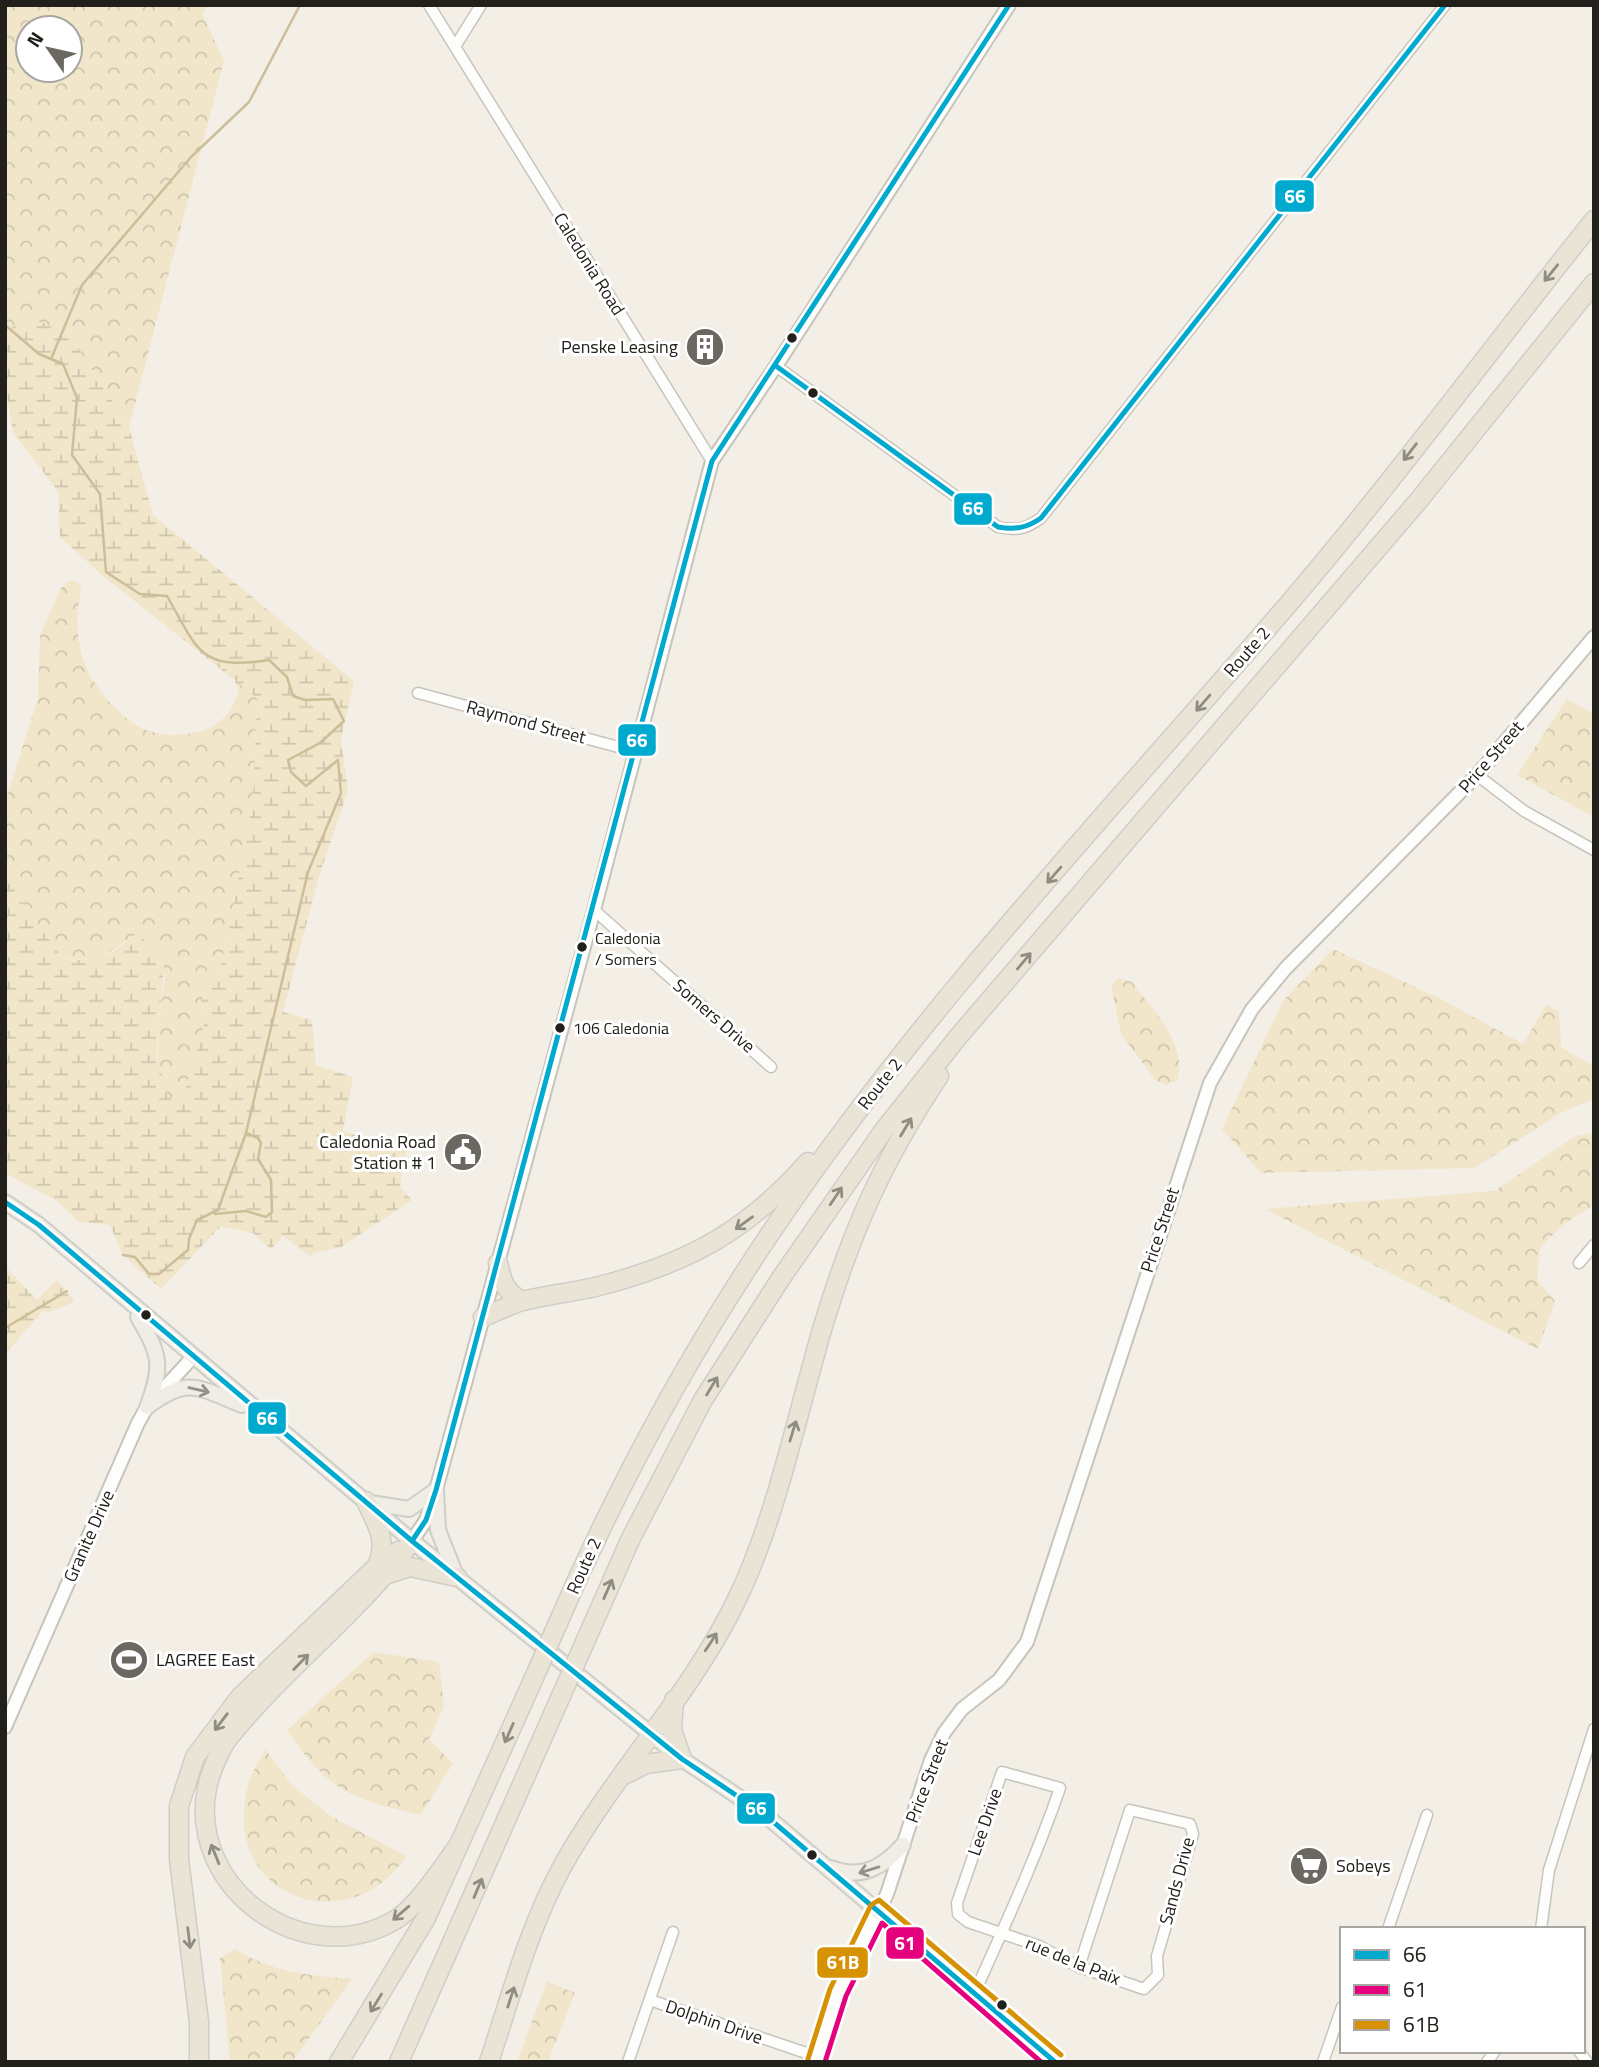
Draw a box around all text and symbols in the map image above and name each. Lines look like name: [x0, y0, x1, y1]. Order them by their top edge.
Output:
north arrow: [14, 14, 84, 84]
text: N: [19, 26, 50, 53]
line badge: 66: [1274, 179, 1315, 213]
text: 66: [1284, 181, 1306, 210]
street label: Caledonia Road: [547, 207, 632, 320]
one-way arrow: [1544, 263, 1559, 282]
building icon: Penske Leasing: [684, 326, 726, 368]
unlabelled marker: [785, 331, 799, 345]
place label: Penske Leasing: [561, 333, 678, 360]
unlabelled marker: [806, 386, 820, 400]
one-way arrow: [1403, 442, 1418, 460]
line badge: 66: [953, 492, 993, 526]
text: 66: [962, 493, 984, 522]
street label: Route 2: [1217, 620, 1276, 683]
street label: Raymond Street: [463, 693, 590, 751]
one-way arrow: [1195, 693, 1211, 711]
street label: Price Street: [1452, 714, 1530, 799]
line badge: 66: [617, 723, 657, 757]
text: 66: [626, 725, 648, 754]
one-way arrow: [1046, 865, 1062, 883]
place label: Caledonia / Somers: [595, 926, 661, 971]
marker: Caledonia / Somers: [575, 940, 589, 954]
one-way arrow: [1016, 953, 1032, 971]
street label: Somers Drive: [667, 972, 761, 1059]
place label: 106 Caledonia: [573, 1016, 669, 1040]
marker: 106 Caledonia: [553, 1021, 567, 1035]
street label: Route 2: [851, 1052, 909, 1115]
one-way arrow: [899, 1117, 913, 1137]
place label: Caledonia Road Station # 1: [319, 1128, 436, 1176]
public building icon: Caledonia Road Station # 1: [442, 1131, 484, 1173]
street label: Price Street: [1133, 1183, 1186, 1276]
one-way arrow: [829, 1187, 843, 1206]
one-way arrow: [735, 1216, 753, 1231]
unlabelled marker: [139, 1308, 153, 1322]
one-way arrow: [705, 1377, 719, 1397]
one-way arrow: [187, 1383, 210, 1397]
line badge: 66: [247, 1401, 287, 1435]
text: 66: [256, 1403, 278, 1432]
one-way arrow: [787, 1420, 800, 1442]
street label: Granite Drive: [56, 1485, 121, 1586]
street label: Route 2: [559, 1533, 608, 1598]
one-way arrow: [602, 1579, 615, 1600]
one-way arrow: [704, 1633, 719, 1652]
sports icon: LAGREE East: [108, 1639, 150, 1681]
place label: LAGREE East: [156, 1646, 256, 1673]
one-way arrow: [293, 1654, 310, 1671]
one-way arrow: [214, 1712, 229, 1731]
one-way arrow: [502, 1722, 515, 1743]
street label: Price Street: [898, 1734, 955, 1827]
street label: Lee Drive: [960, 1784, 1009, 1859]
line badge: 66: [736, 1792, 776, 1825]
text: 66: [745, 1793, 767, 1822]
street label: Sands Drive: [1152, 1834, 1201, 1928]
one-way arrow: [207, 1844, 220, 1865]
supermarket icon: Sobeys: [1288, 1845, 1330, 1887]
unlabelled marker: [805, 1848, 819, 1862]
place label: Sobeys: [1336, 1852, 1391, 1879]
one-way arrow: [858, 1864, 880, 1877]
one-way arrow: [472, 1878, 485, 1899]
one-way arrow: [392, 1905, 410, 1921]
one-way arrow: [182, 1926, 195, 1949]
line badge: 61: [885, 1926, 925, 1960]
legend: [1340, 1927, 1585, 2053]
text: 61: [894, 1928, 916, 1957]
street label: rue de la Paix: [1022, 1929, 1125, 1992]
text: 66: [1403, 1938, 1427, 1970]
line badge: 61B: [816, 1946, 869, 1979]
text: 61B: [827, 1947, 859, 1976]
text: 61: [1403, 1973, 1427, 2005]
one-way arrow: [505, 1986, 518, 2008]
street label: Dolphin Drive: [662, 1992, 766, 2051]
one-way arrow: [369, 1993, 384, 2012]
unlabelled marker: [995, 1998, 1009, 2012]
text: 61B: [1403, 2008, 1439, 2040]

